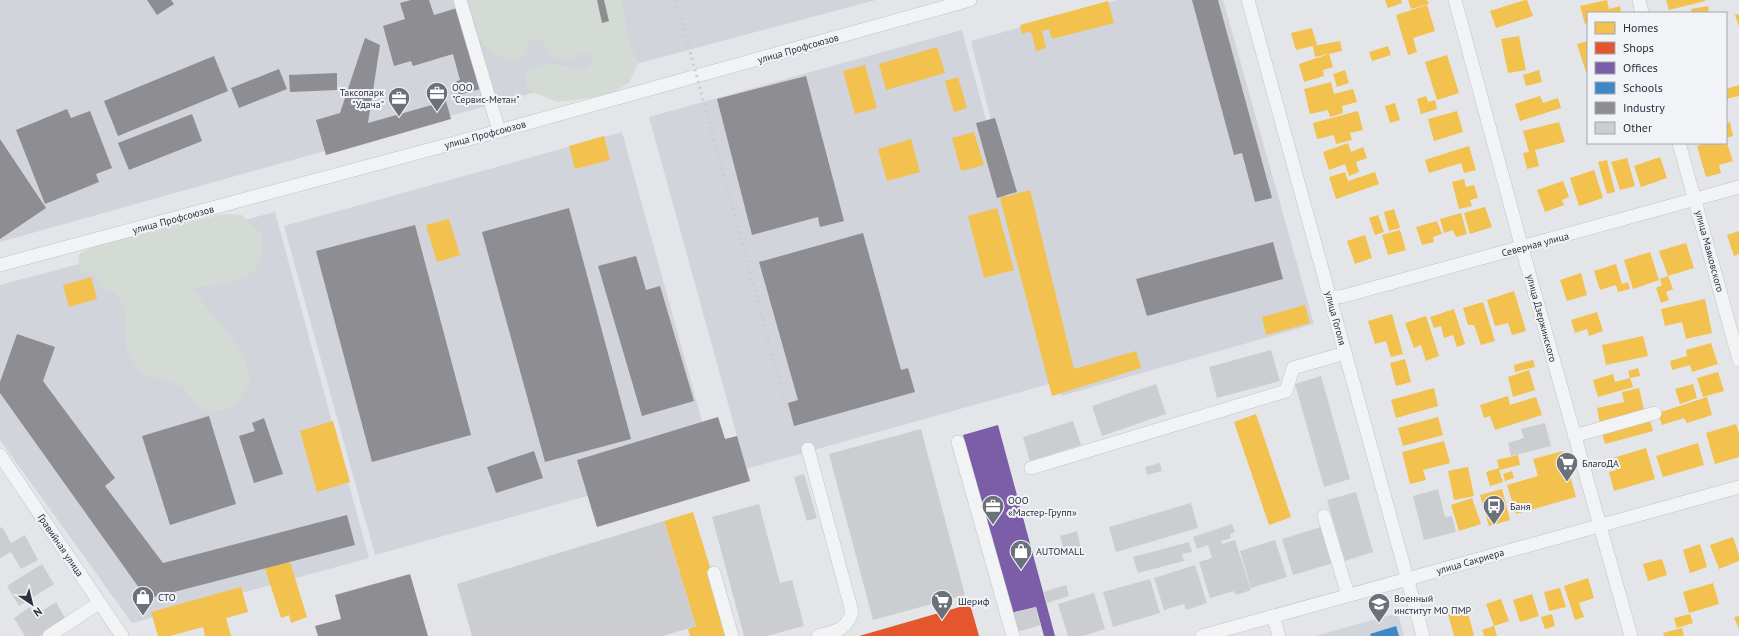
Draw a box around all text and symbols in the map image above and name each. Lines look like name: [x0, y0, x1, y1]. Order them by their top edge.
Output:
legend: [1587, 12, 1727, 144]
text: Homes: [1623, 20, 1658, 35]
street label: улица Профсоюзов: [756, 31, 840, 66]
text: Shops: [1623, 40, 1654, 55]
text: Offices: [1623, 60, 1658, 75]
office icon: ООО "Сервис-Метан": [424, 80, 450, 113]
text: Schools: [1623, 80, 1663, 95]
place label: ООО "Сервис-Метан": [452, 81, 520, 106]
office icon: Таксопарк "Удача": [386, 85, 412, 118]
place label: Таксопарк "Удача": [340, 86, 384, 111]
text: Industry: [1623, 100, 1665, 115]
street label: улица Профсоюзов: [443, 117, 527, 152]
text: Other: [1623, 120, 1652, 135]
street label: улица Профсоюзов: [131, 202, 215, 237]
street label: улица Маяковского: [1692, 209, 1727, 293]
street label: Северная улица: [1500, 229, 1570, 260]
street label: улица Дзержинского: [1524, 273, 1559, 363]
street label: улица Гоголя: [1322, 290, 1349, 347]
supermarket icon: БлагоДА: [1554, 450, 1580, 483]
place label: БлагоДА: [1582, 457, 1619, 470]
office icon: ООО «Мастер-Групп»: [980, 493, 1006, 526]
bus stop icon: Баня: [1481, 493, 1507, 526]
place label: ООО «Мастер-Групп»: [1008, 494, 1077, 519]
place label: Баня: [1510, 500, 1531, 513]
street label: Гравийная улица: [35, 511, 86, 579]
shop icon: AUTOMALL: [1008, 538, 1034, 571]
place label: AUTOMALL: [1036, 545, 1084, 558]
street label: улица Сакриера: [1435, 546, 1506, 577]
north arrow: [12, 584, 52, 624]
shop icon: СТО: [130, 584, 156, 617]
supermarket icon: Шериф: [929, 588, 955, 621]
place label: СТО: [158, 591, 176, 604]
school or university icon: Военный институт МО ПМР: [1366, 591, 1392, 624]
place label: Военный институт МО ПМР: [1394, 592, 1472, 617]
place label: Шериф: [958, 595, 990, 608]
text: N: [31, 604, 45, 620]

